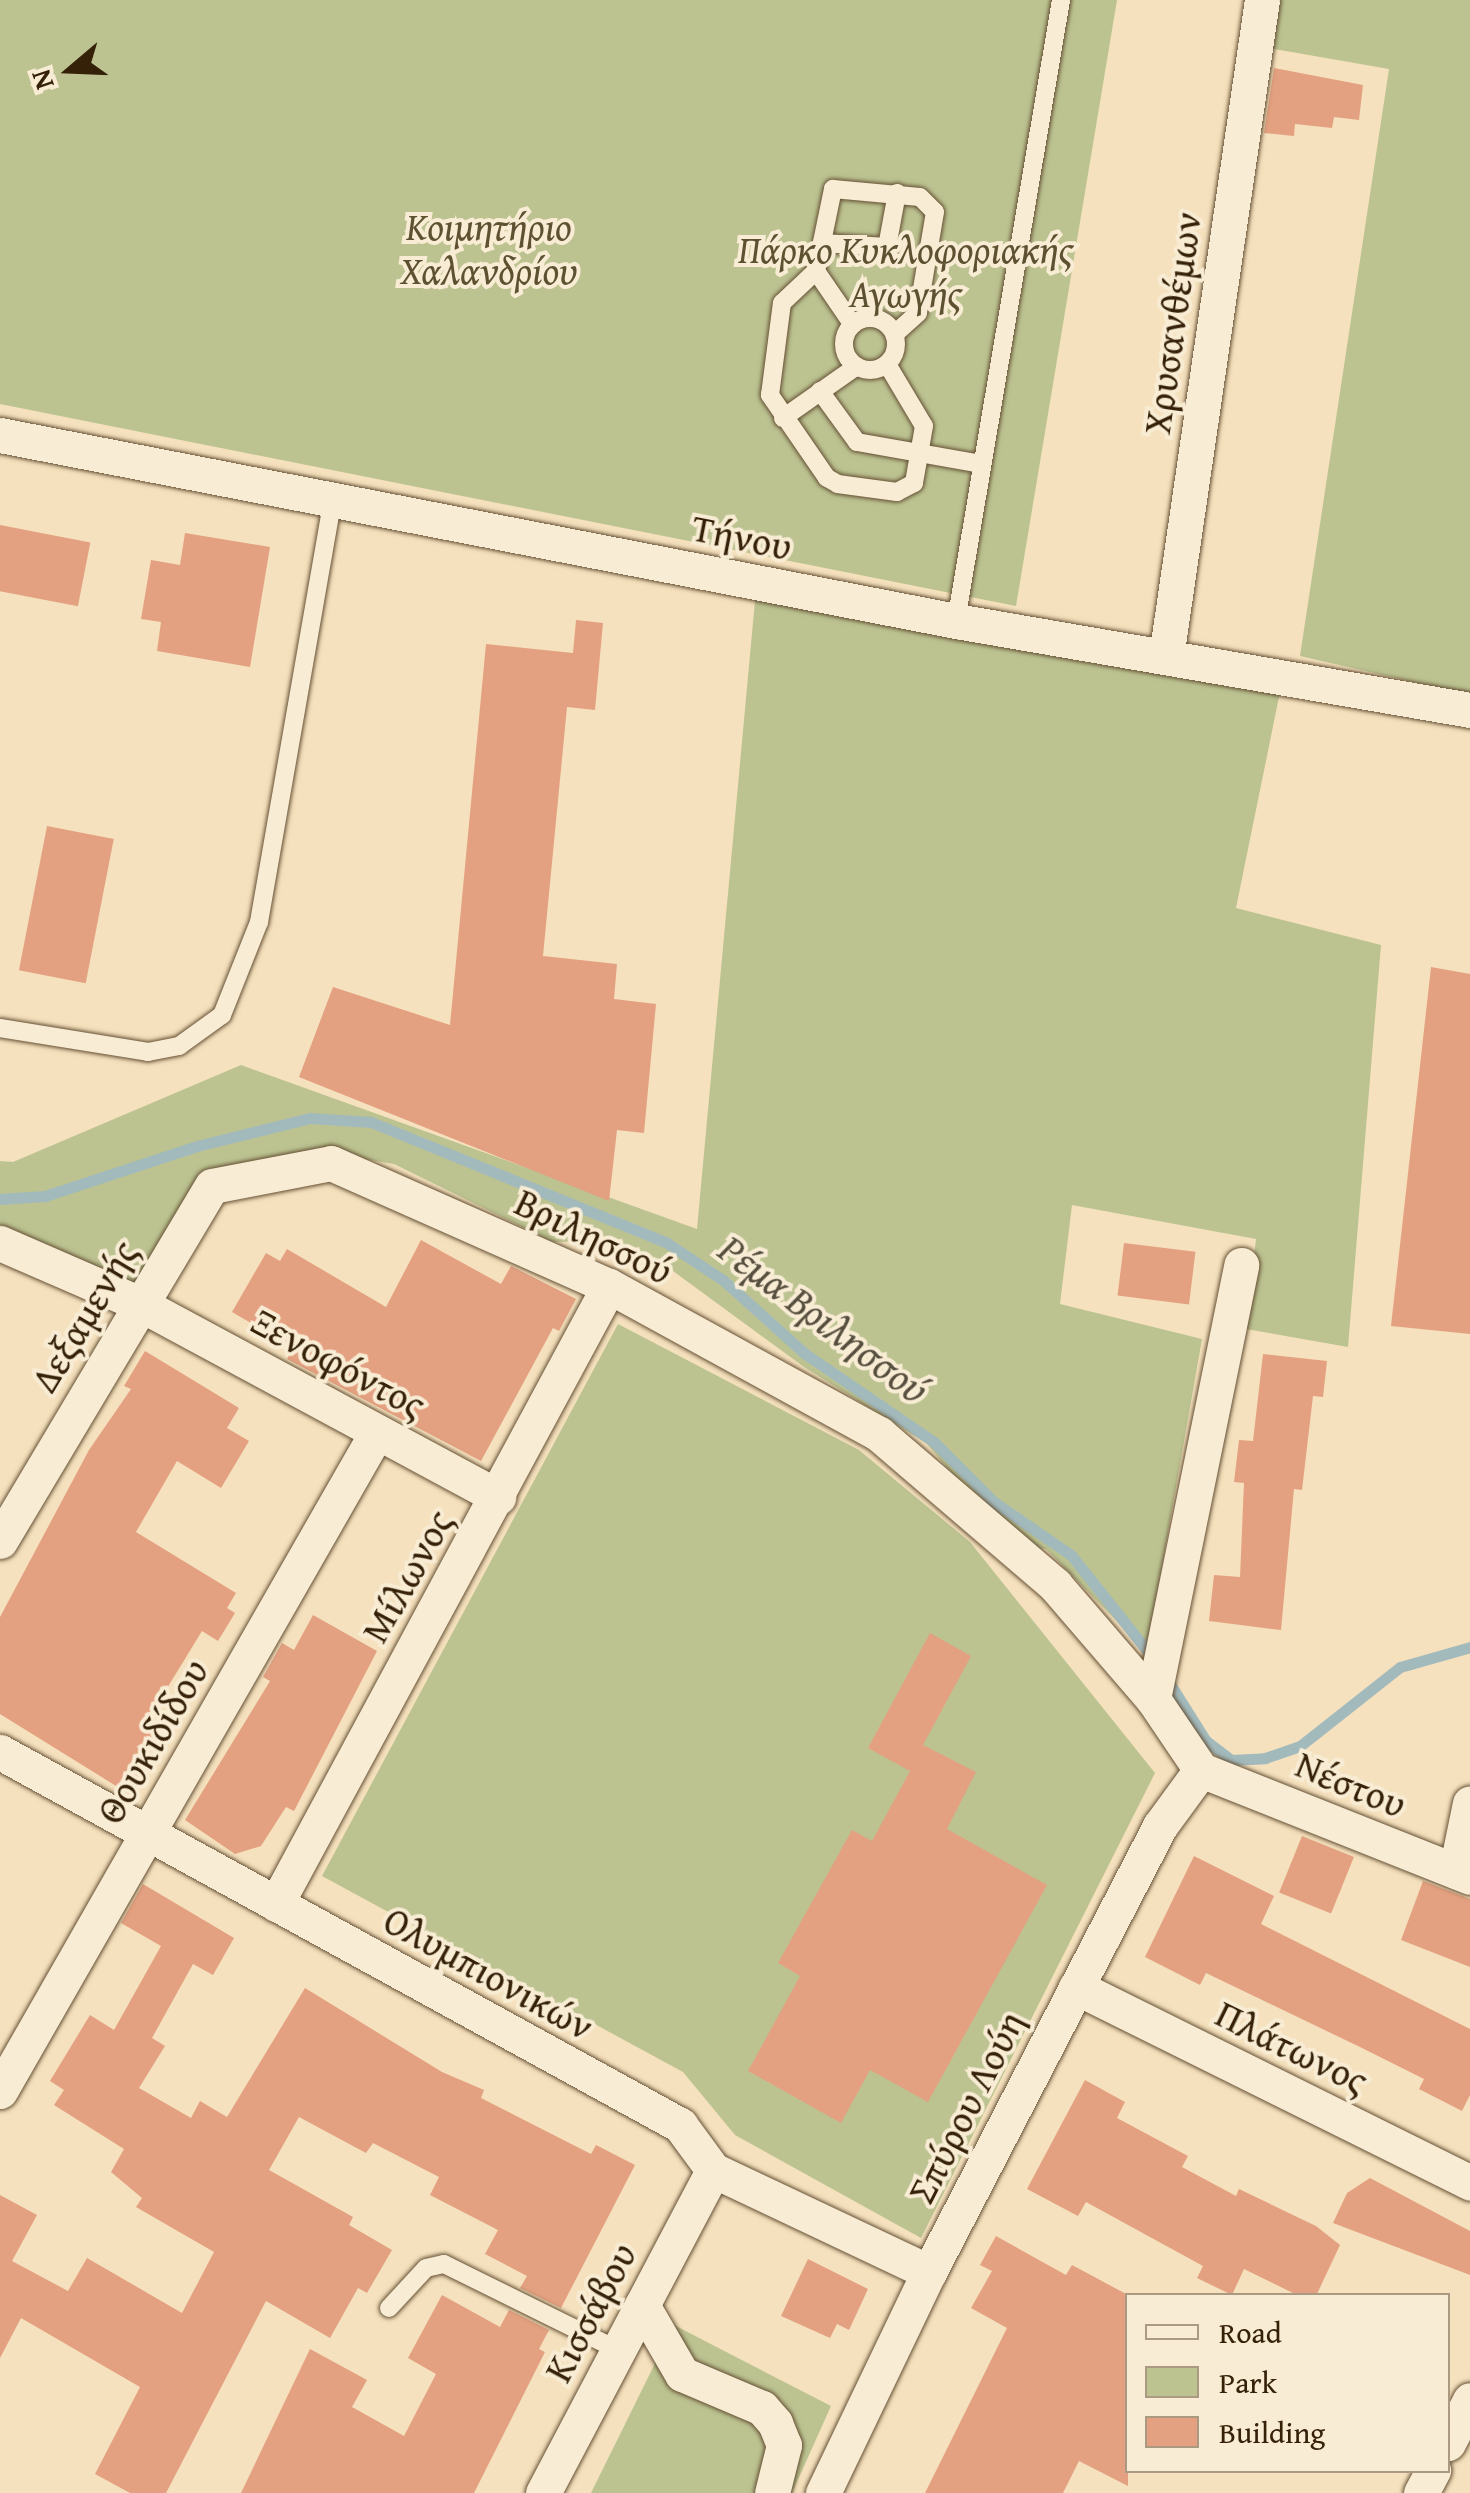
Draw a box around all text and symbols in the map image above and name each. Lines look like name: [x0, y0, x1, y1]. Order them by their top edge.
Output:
north arrow: [20, 20, 120, 120]
text: N: [19, 64, 64, 95]
park label: Κοιμητήριο Χαλανδρίου: [400, 204, 578, 294]
street label: Χρυσανθέμων: [1134, 209, 1210, 437]
park label: Πάρκο Κυκλοφοριακής Αγωγής: [738, 227, 1074, 316]
street label: Τήνου: [688, 505, 796, 569]
street label: Βριλησσού: [508, 1179, 680, 1293]
water label: Ρέμα Βριλησσού: [710, 1224, 938, 1414]
street label: Δεξαμενής: [21, 1232, 147, 1400]
street label: Ξενοφόντος: [245, 1298, 433, 1428]
street label: Μίλωνος: [352, 1502, 462, 1650]
street label: Θουκιδίδου: [87, 1651, 217, 1831]
street label: Νέστου: [1289, 1741, 1413, 1827]
street label: Ολυμπιονικών: [376, 1897, 602, 2049]
street label: Πλάτωνος: [1209, 1991, 1375, 2103]
street label: Σπύρου Λούη: [898, 2003, 1034, 2211]
street label: Κισσάβου: [535, 2235, 645, 2389]
legend: [1125, 2293, 1450, 2473]
text: Road: [1219, 2310, 1282, 2354]
text: Park: [1219, 2360, 1277, 2404]
text: Building: [1219, 2410, 1325, 2454]

